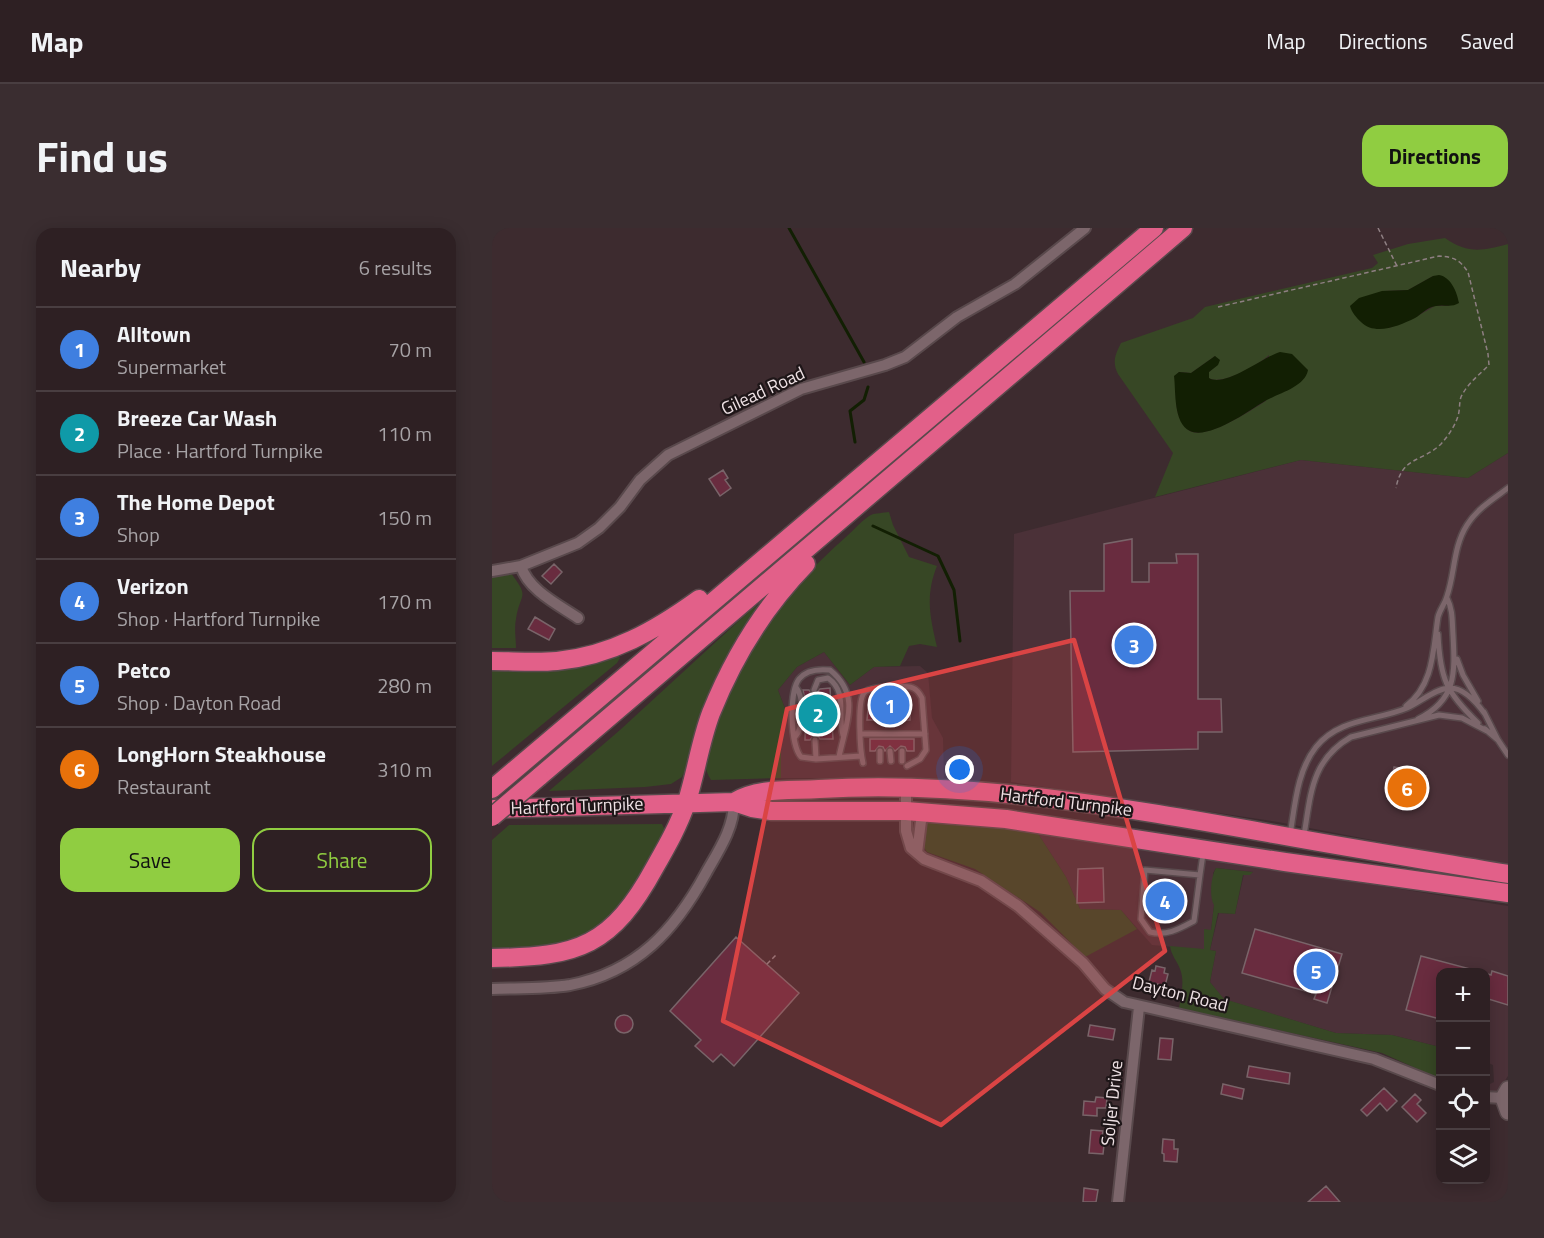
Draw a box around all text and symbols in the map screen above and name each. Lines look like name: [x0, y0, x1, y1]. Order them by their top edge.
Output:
text: Map: [30, 20, 84, 63]
text: Map: [1266, 25, 1306, 57]
text: Directions: [1339, 25, 1428, 57]
text: Saved: [1461, 25, 1514, 57]
text: Find us: [36, 124, 168, 188]
button: Directions: [1362, 125, 1508, 187]
text: Nearby: [60, 248, 141, 287]
text: 6 results: [359, 252, 432, 283]
text: Alltown: [117, 317, 191, 351]
text: 1: [74, 334, 85, 365]
text: 70 m: [388, 334, 432, 365]
text: Supermarket: [117, 351, 226, 382]
street label: Gilead Road: [716, 359, 809, 422]
text: Breeze Car Wash: [117, 401, 277, 435]
text: 2: [74, 418, 85, 449]
text: 110 m: [377, 418, 432, 449]
text: Place · Hartford Turnpike: [117, 435, 323, 466]
text: The Home Depot: [117, 485, 275, 519]
text: 3: [74, 502, 85, 533]
text: 150 m: [377, 502, 432, 533]
text: Shop: [117, 519, 160, 550]
text: Verizon: [117, 569, 189, 603]
text: 4: [74, 586, 85, 617]
text: 170 m: [377, 586, 432, 617]
text: Shop · Hartford Turnpike: [117, 603, 320, 634]
pin: 3: [1114, 622, 1154, 668]
text: Petco: [117, 653, 171, 687]
text: 5: [74, 670, 85, 701]
text: 280 m: [377, 670, 432, 701]
pin: 1: [870, 682, 910, 728]
text: Shop · Dayton Road: [117, 687, 281, 718]
pin: 2: [798, 692, 838, 736]
text: LongHorn Steakhouse: [117, 737, 326, 771]
text: 6: [74, 754, 85, 785]
text: 310 m: [377, 754, 432, 785]
your location: [945, 755, 974, 784]
pin: 6: [1388, 766, 1426, 810]
text: Restaurant: [117, 771, 211, 802]
street label: Hartford Turnpike: [999, 780, 1134, 823]
street label: Hartford Turnpike: [510, 790, 644, 821]
button: Save: [60, 828, 240, 892]
button: Share: [252, 828, 432, 892]
pin: 4: [1146, 878, 1184, 924]
pin: 5: [1296, 948, 1336, 994]
map controls: [1436, 968, 1490, 1184]
button: +: [1436, 968, 1490, 1022]
street label: Dayton Road: [1129, 969, 1231, 1018]
button: −: [1436, 1022, 1490, 1076]
street label: Soljer Drive: [1094, 1059, 1129, 1147]
button: locate: [1436, 1076, 1490, 1130]
button: layers: [1436, 1130, 1490, 1184]

